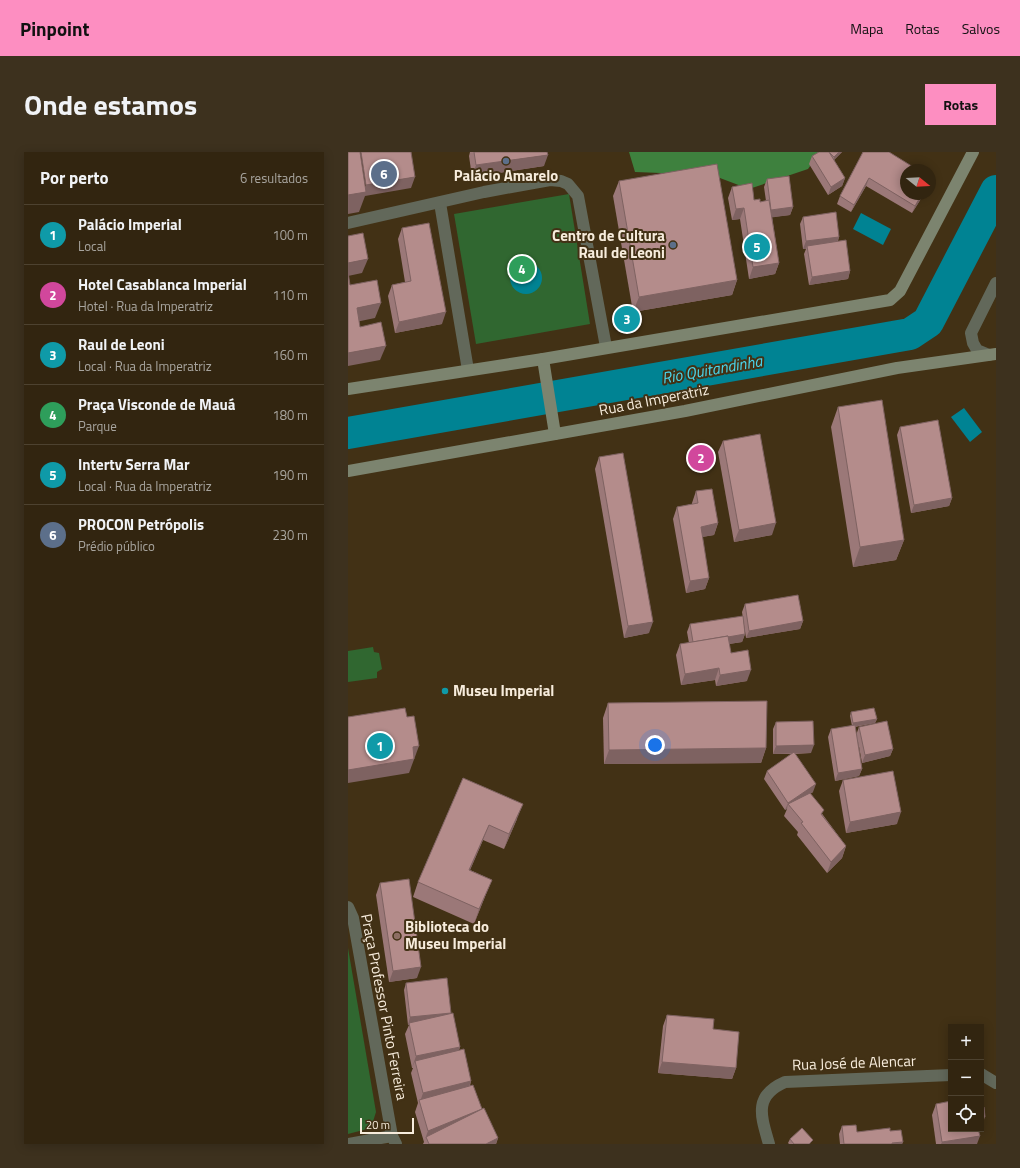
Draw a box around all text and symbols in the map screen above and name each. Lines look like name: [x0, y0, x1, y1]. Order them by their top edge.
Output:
text: Pinpoint: [20, 14, 89, 43]
text: Mapa: [850, 18, 883, 39]
text: Rotas: [905, 18, 940, 39]
text: Salvos: [962, 18, 1000, 39]
text: Onde estamos: [24, 83, 197, 126]
button: Rotas: [925, 84, 996, 125]
marker: Palácio Amarelo: [501, 156, 511, 166]
pin: 6: [371, 159, 397, 189]
place label: Palácio Amarelo: [454, 164, 558, 187]
north arrow: [900, 164, 936, 200]
text: Por perto: [40, 165, 109, 191]
text: 6 resultados: [240, 168, 308, 188]
text: Palácio Imperial: [78, 213, 182, 236]
place label: Centro de Cultura Raul de Leoni: [552, 224, 665, 264]
text: 1: [49, 225, 57, 245]
text: 100 m: [272, 225, 308, 245]
pin: 5: [744, 232, 770, 262]
text: Local: [78, 236, 106, 256]
marker: Centro de Cultura Raul de Leoni: [668, 240, 678, 250]
pin: 4: [509, 254, 535, 284]
text: Hotel Casablanca Imperial: [78, 273, 247, 296]
text: 2: [49, 285, 57, 305]
text: 110 m: [272, 285, 308, 305]
text: Hotel · Rua da Imperatriz: [78, 296, 213, 316]
pin: 3: [614, 304, 640, 334]
text: Raul de Leoni: [78, 333, 165, 356]
text: 3: [49, 345, 57, 365]
text: 160 m: [272, 345, 308, 365]
water label: Rio Quitandinha: [660, 348, 765, 390]
text: Local · Rua da Imperatriz: [78, 356, 212, 376]
street label: Rua da Imperatriz: [597, 378, 711, 421]
text: Praça Visconde de Mauá: [78, 393, 236, 416]
text: 4: [49, 405, 57, 425]
text: 180 m: [272, 405, 308, 425]
text: Parque: [78, 416, 117, 436]
pin: 2: [688, 443, 714, 473]
text: Intertv Serra Mar: [78, 453, 190, 476]
text: 5: [49, 465, 57, 485]
text: 190 m: [272, 465, 308, 485]
text: Local · Rua da Imperatriz: [78, 476, 212, 496]
text: PROCON Petrópolis: [78, 513, 204, 536]
text: 6: [49, 525, 57, 545]
text: 230 m: [272, 525, 308, 545]
text: Prédio público: [78, 536, 155, 556]
place label: Museu Imperial: [453, 679, 554, 702]
marker: Museu Imperial: [440, 686, 450, 696]
pin: 1: [367, 731, 393, 761]
your location: [645, 735, 665, 755]
street label: Praça Professor Pinto Ferreira: [355, 912, 414, 1102]
place label: Biblioteca do Museu Imperial: [405, 915, 506, 955]
marker: Biblioteca do Museu Imperial: [392, 931, 402, 941]
map controls: [948, 1024, 984, 1132]
button: +: [948, 1024, 984, 1060]
street label: Rua José de Alencar: [792, 1049, 916, 1076]
button: −: [948, 1060, 984, 1096]
button: locate: [948, 1096, 984, 1132]
scale bar: [360, 1116, 414, 1135]
text: 20 m: [366, 1117, 390, 1133]

